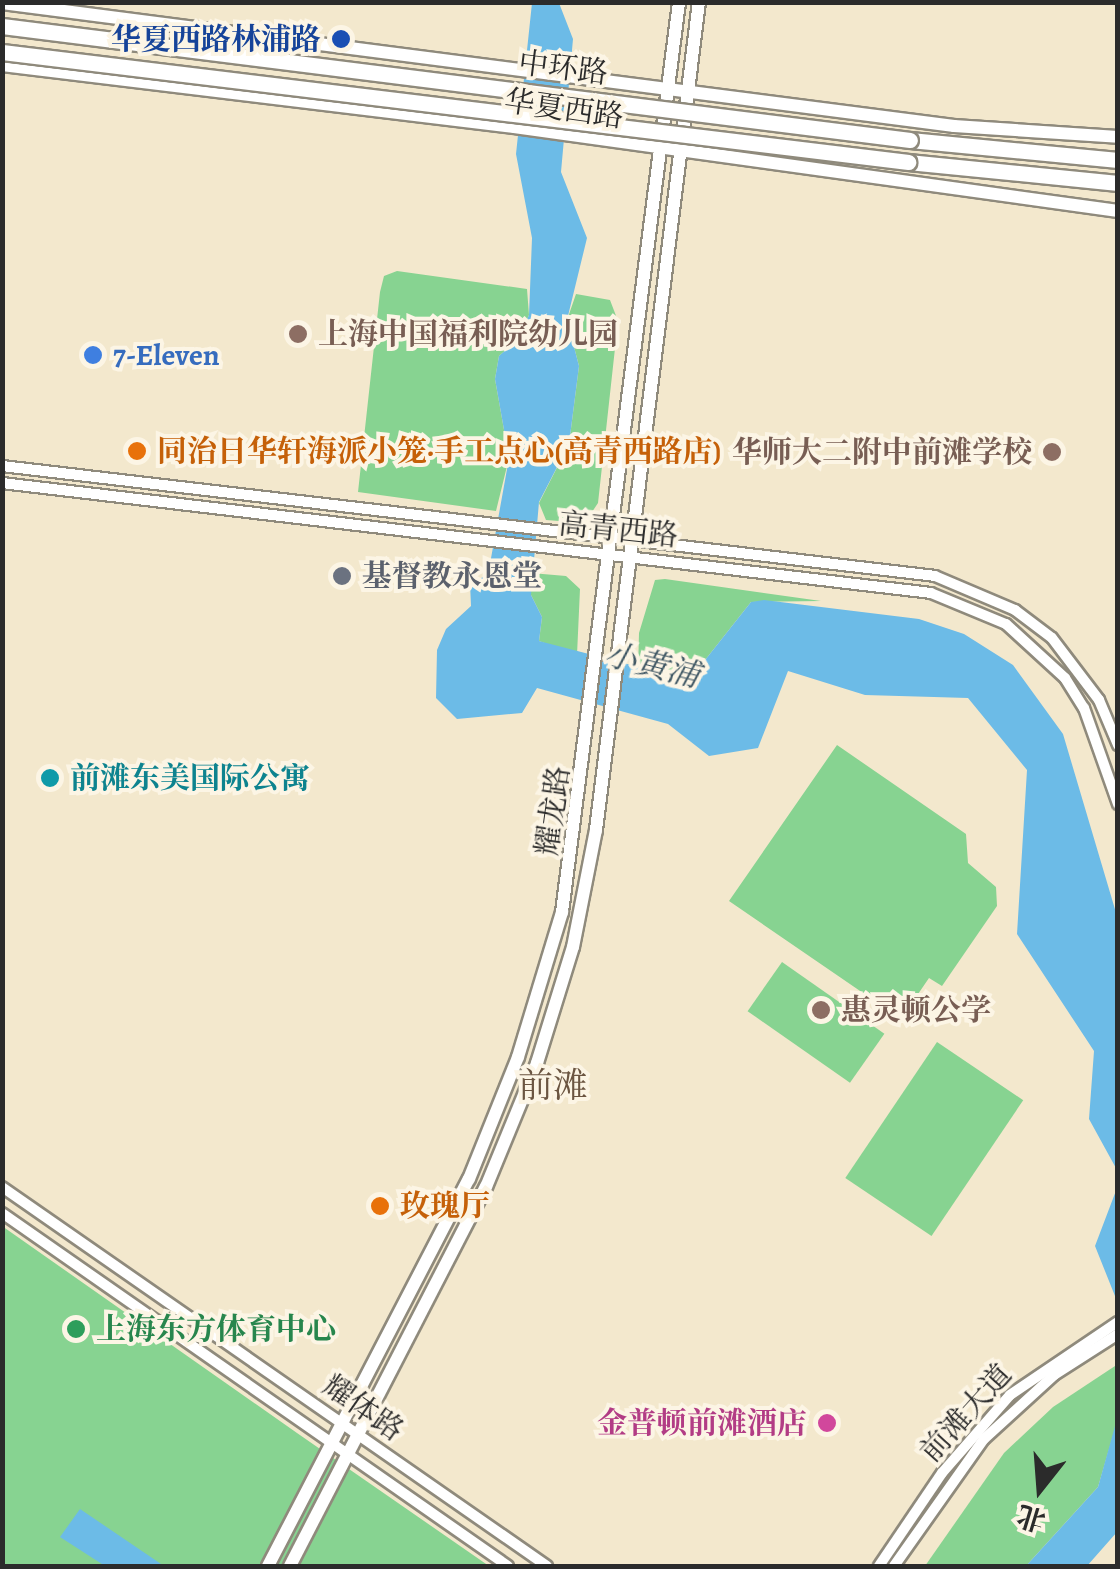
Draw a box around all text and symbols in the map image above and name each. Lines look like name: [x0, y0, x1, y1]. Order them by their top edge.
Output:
place label: 华夏西路林浦路: [111, 21, 321, 57]
marker: 华夏西路林浦路: [330, 28, 352, 50]
street label: 中环路: [516, 45, 610, 91]
street label: 华夏西路: [502, 83, 626, 135]
place label: 上海中国福利院幼儿园: [318, 316, 618, 352]
marker: 上海中国福利院幼儿园: [287, 323, 309, 345]
place label: 7-Eleven: [113, 337, 220, 373]
marker: 7-Eleven: [82, 344, 104, 366]
place label: 同治日华轩海派小笼·手工点心(高青西路店): [157, 433, 722, 469]
place label: 华师大二附中前滩学校: [732, 434, 1032, 470]
marker: 同治日华轩海派小笼·手工点心(高青西路店): [126, 440, 148, 462]
marker: 华师大二附中前滩学校: [1041, 441, 1063, 463]
street label: 高青西路: [556, 506, 680, 554]
place label: 基督教永恩堂: [362, 558, 542, 594]
marker: 基督教永恩堂: [331, 565, 353, 587]
water label: 小黄浦: [601, 635, 703, 695]
place label: 前滩东美国际公寓: [70, 760, 310, 796]
street label: 耀龙路: [529, 764, 577, 858]
marker: 前滩东美国际公寓: [39, 767, 61, 789]
place label: 惠灵顿公学: [841, 992, 991, 1028]
marker: 惠灵顿公学: [810, 999, 832, 1021]
district label: 前滩: [518, 1064, 588, 1106]
place label: 玫瑰厅: [400, 1188, 490, 1224]
marker: 玫瑰厅: [369, 1195, 391, 1217]
place label: 上海东方体育中心: [96, 1311, 336, 1347]
marker: 上海东方体育中心: [65, 1318, 87, 1340]
street label: 前滩大道: [912, 1356, 1020, 1470]
street label: 耀体路: [316, 1367, 410, 1449]
place label: 金普顿前滩酒店: [597, 1405, 807, 1441]
marker: 金普顿前滩酒店: [816, 1412, 838, 1434]
north arrow: [990, 1439, 1090, 1539]
text: 北: [1012, 1495, 1050, 1540]

